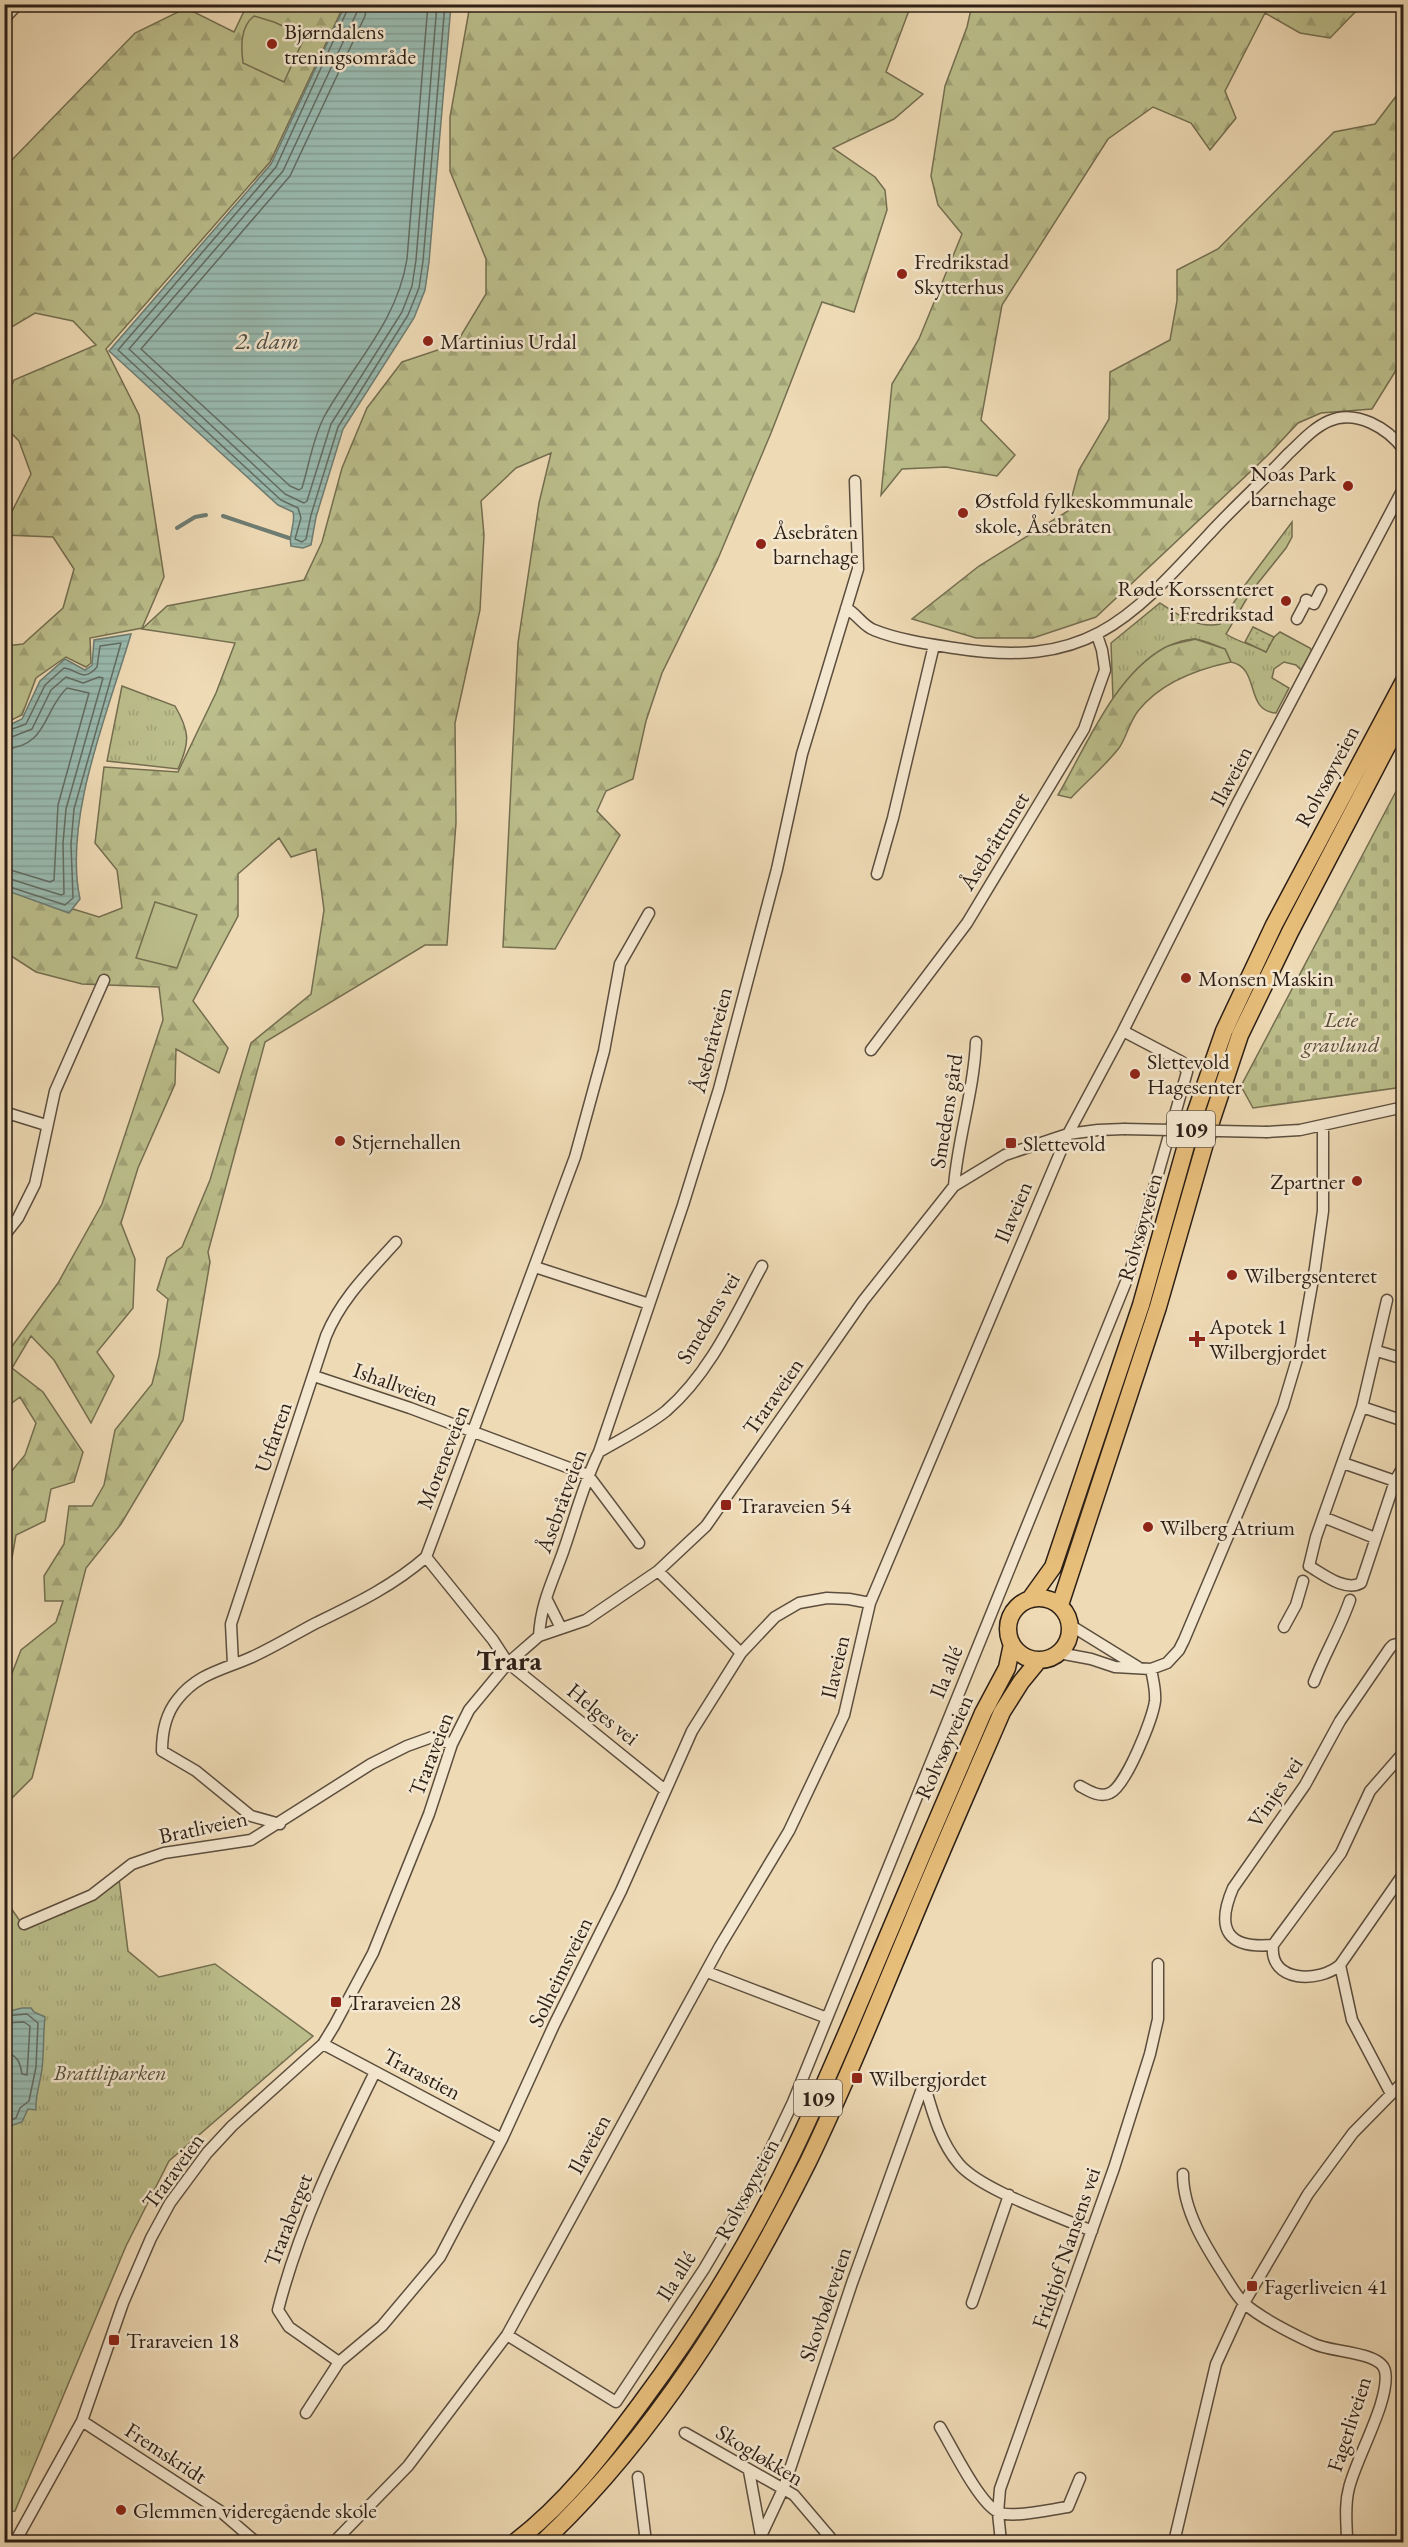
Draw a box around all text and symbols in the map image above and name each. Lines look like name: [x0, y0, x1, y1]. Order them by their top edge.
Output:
place label: Bjørndalens treningsområde: [284, 17, 416, 71]
marker: Bjørndalens treningsområde: [265, 37, 279, 51]
place label: Fredrikstad Skytterhus: [914, 247, 1010, 301]
marker: Fredrikstad Skytterhus: [895, 267, 909, 281]
water label: 2. dam: [235, 325, 299, 356]
place label: Martinius Urdal: [440, 327, 577, 356]
marker: Martinius Urdal: [421, 334, 435, 348]
place label: Noas Park barnehage: [1250, 459, 1337, 513]
marker: Noas Park barnehage: [1341, 479, 1355, 493]
place label: Østfold fylkeskommunale skole, Åsebråten: [975, 486, 1193, 540]
marker: Østfold fylkeskommunale skole, Åsebråten: [956, 506, 970, 520]
place label: Åsebråten barnehage: [772, 517, 859, 571]
marker: Åsebråten barnehage: [754, 537, 768, 551]
place label: Røde Korssenteret i Fredrikstad: [1118, 574, 1275, 628]
marker: Røde Korssenteret i Fredrikstad: [1279, 594, 1293, 608]
street label: Rolvsøyveien: [1288, 720, 1366, 832]
street label: Ilaveien: [1203, 740, 1259, 811]
street label: Åsebråttunet: [952, 786, 1036, 897]
place label: Monsen Maskin: [1198, 964, 1335, 993]
marker: Monsen Maskin: [1179, 971, 1193, 985]
street label: Åsebråtveien: [683, 983, 739, 1097]
park label: Leie gravlund: [1300, 1005, 1380, 1059]
place label: Slettevold Hagesenter: [1147, 1047, 1243, 1101]
street label: Smedens gård: [923, 1051, 969, 1170]
marker: Slettevold Hagesenter: [1128, 1067, 1142, 1081]
road number: 109: [1167, 1111, 1215, 1147]
place label: Stjernehallen: [352, 1127, 461, 1156]
place label: Slettevold: [1023, 1129, 1106, 1158]
marker: Stjernehallen: [333, 1134, 347, 1148]
marker: Slettevold: [1004, 1136, 1018, 1150]
place label: Zpartner: [1270, 1167, 1346, 1196]
street label: Rolvsøyveien: [1111, 1169, 1169, 1284]
marker: Zpartner: [1350, 1174, 1364, 1188]
street label: Ilaveien: [987, 1176, 1039, 1247]
place label: Wilbergsenteret: [1244, 1261, 1377, 1290]
street label: Smedens vei: [669, 1267, 747, 1369]
marker: Wilbergsenteret: [1225, 1268, 1239, 1282]
place label: Apotek 1 Wilbergjordet: [1208, 1312, 1327, 1366]
marker: Apotek 1 Wilbergjordet: [1190, 1332, 1204, 1346]
street label: Traraveien: [736, 1351, 810, 1440]
street label: Ishallveien: [349, 1355, 443, 1413]
street label: Utfarten: [247, 1397, 299, 1476]
street label: Moreneveien: [410, 1400, 476, 1513]
street label: Åsebråtveien: [528, 1445, 593, 1558]
place label: Traraveien 54: [738, 1491, 852, 1520]
marker: Traraveien 54: [719, 1498, 733, 1512]
place label: Wilberg Atrium: [1160, 1513, 1295, 1542]
marker: Wilberg Atrium: [1141, 1520, 1155, 1534]
street label: Ilaveien: [814, 1632, 856, 1702]
street label: Ila allé: [922, 1641, 970, 1702]
district label: Trara: [476, 1642, 542, 1678]
street label: Helges vei: [561, 1676, 645, 1752]
street label: Rolvsøyveien: [908, 1690, 980, 1804]
street label: Traraveien: [402, 1708, 460, 1800]
street label: Vinjes vei: [1241, 1751, 1309, 1833]
street label: Bratliveien: [156, 1803, 250, 1851]
street label: Solheimsveien: [521, 1912, 599, 2032]
place label: Traraveien 28: [348, 1988, 461, 2017]
marker: Traraveien 28: [329, 1995, 343, 2009]
street label: Trarastien: [378, 2041, 466, 2107]
park label: Brattliparken: [52, 2058, 167, 2087]
place label: Wilbergjordet: [869, 2064, 987, 2093]
marker: Wilbergjordet: [850, 2071, 864, 2085]
road number: 109: [794, 2080, 842, 2116]
street label: Ilaveien: [561, 2108, 617, 2179]
street label: Traraveien: [136, 2127, 211, 2215]
street label: Rolvsøyveien: [708, 2133, 786, 2245]
street label: Fridtjof Nansens vei: [1025, 2163, 1107, 2333]
street label: Traraberget: [257, 2169, 319, 2271]
street label: Skovbøleveien: [792, 2242, 858, 2365]
street label: Ila allé: [649, 2245, 703, 2307]
place label: Fagerliveien 41: [1264, 2272, 1388, 2301]
marker: Fagerliveien 41: [1245, 2279, 1259, 2293]
place label: Traraveien 18: [126, 2326, 239, 2355]
marker: Traraveien 18: [107, 2333, 121, 2347]
street label: Fagerliveien: [1320, 2372, 1378, 2475]
street label: Fremskridt: [119, 2416, 213, 2490]
street label: Skogløkken: [711, 2417, 810, 2493]
place label: Glemmen videregående skole: [133, 2496, 377, 2525]
marker: Glemmen videregående skole: [114, 2503, 128, 2517]

